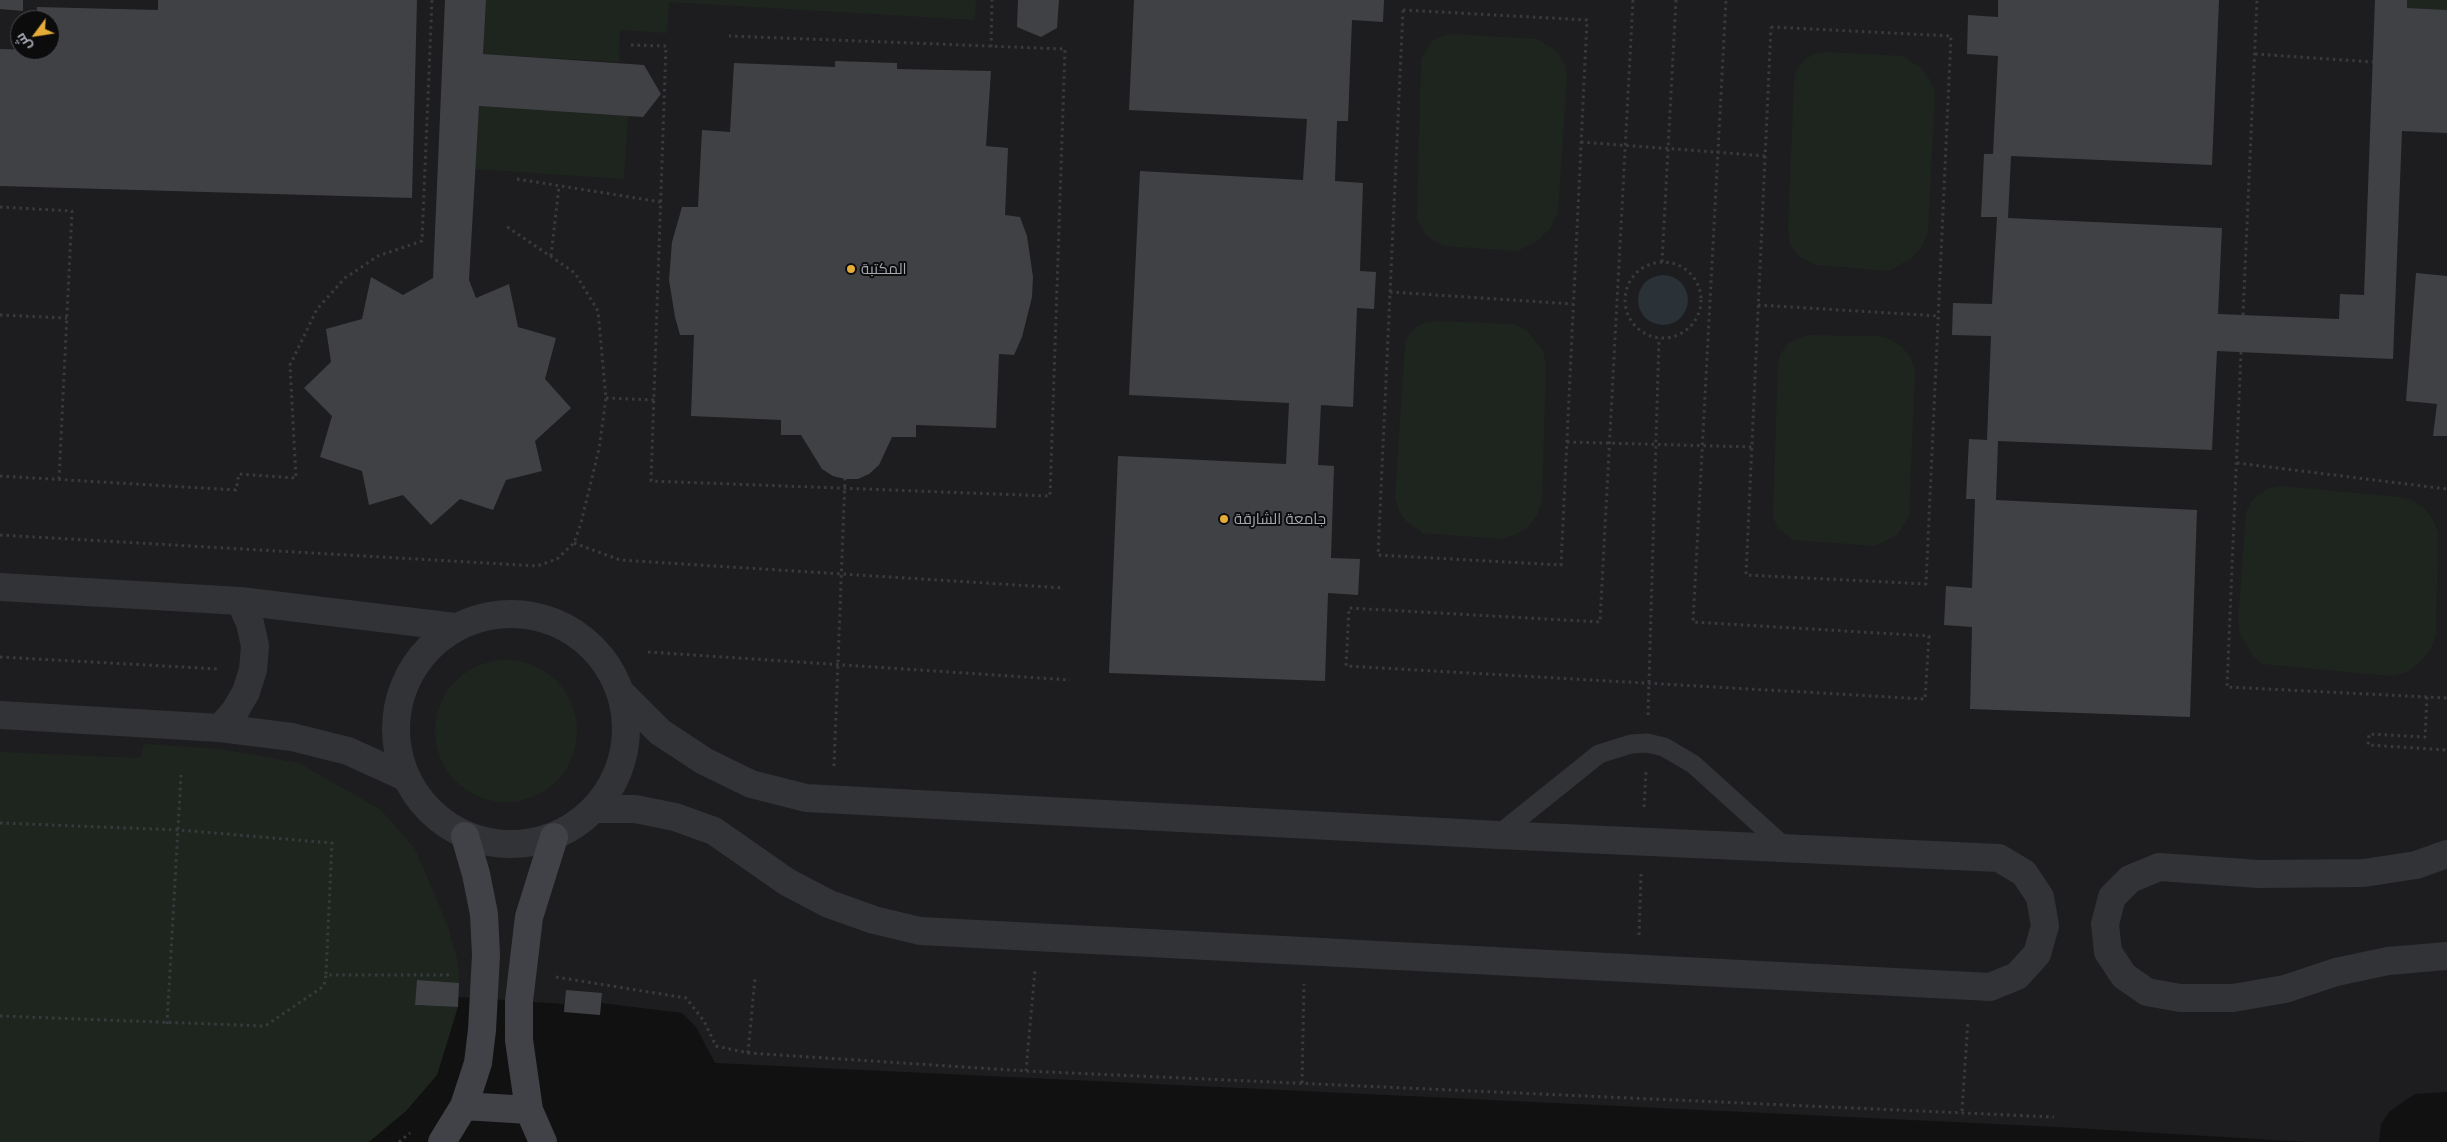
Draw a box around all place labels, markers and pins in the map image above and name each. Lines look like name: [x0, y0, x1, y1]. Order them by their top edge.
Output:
place label: المكتبة: [861, 260, 907, 278]
marker: المكتبة: [845, 263, 857, 275]
place label: جامعة الشارقة: [1234, 510, 1326, 528]
marker: جامعة الشارقة: [1218, 513, 1230, 525]

